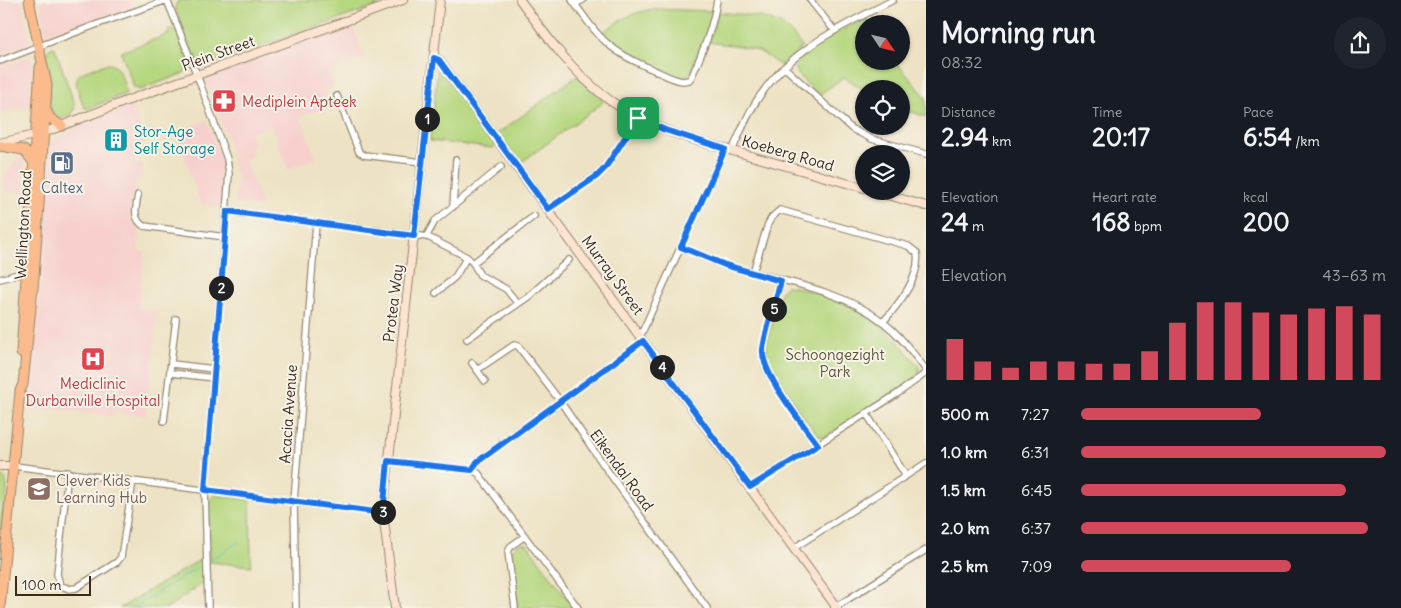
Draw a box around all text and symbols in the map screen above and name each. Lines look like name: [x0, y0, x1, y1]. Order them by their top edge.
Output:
north arrow: [855, 15, 910, 70]
map controls: [855, 15, 910, 200]
text: Morning run: [941, 15, 1096, 51]
button: share: [1334, 17, 1386, 69]
street label: Plein Street: [179, 31, 257, 75]
text: 08:32: [941, 52, 982, 72]
button: locate: [855, 80, 910, 135]
pharmacy icon: Mediplein Apteek: [211, 88, 237, 114]
place label: Mediplein Apteek: [242, 92, 357, 111]
pin: [617, 97, 659, 139]
text: Distance: [941, 103, 996, 121]
text: Time: [1092, 103, 1122, 121]
text: Pace: [1243, 103, 1273, 121]
icon: arrive: [624, 104, 652, 132]
pin: 1: [414, 106, 440, 132]
text: 1: [425, 110, 430, 128]
text: 2.94: [941, 121, 989, 153]
text: 20:17: [1092, 121, 1150, 153]
text: 6:54: [1243, 121, 1292, 153]
place label: Stor-Age Self Storage: [134, 122, 215, 158]
building icon: Stor-Age Self Storage: [103, 127, 129, 153]
street label: Koeberg Road: [740, 131, 836, 175]
text: km: [989, 132, 1011, 150]
text: /km: [1292, 132, 1320, 150]
button: layers: [855, 145, 910, 200]
fuel station icon: Caltex: [49, 150, 75, 176]
street label: Wellington Road: [11, 170, 35, 280]
place label: Caltex: [41, 178, 84, 197]
text: Elevation: [941, 188, 998, 206]
text: Heart rate: [1092, 188, 1157, 206]
text: kcal: [1243, 188, 1268, 206]
text: 24: [941, 206, 969, 238]
text: 168: [1092, 206, 1131, 238]
text: 200: [1243, 206, 1290, 238]
text: m: [969, 217, 984, 235]
text: bpm: [1131, 217, 1162, 235]
street label: Murray Street: [578, 232, 648, 318]
street label: Protea Way: [379, 263, 407, 343]
text: Elevation: [941, 265, 1007, 285]
text: 43–63 m: [1322, 265, 1386, 285]
pin: 2: [208, 276, 234, 300]
text: 2: [218, 279, 225, 297]
pin: 5: [762, 296, 786, 322]
text: 5: [770, 300, 779, 318]
park label: Schoongezight Park: [785, 345, 885, 381]
hospital icon: Mediclinic Durbanville Hospital: [80, 346, 106, 372]
pin: 4: [650, 354, 674, 380]
text: 4: [658, 358, 667, 376]
street label: Acacia Avenue: [275, 364, 301, 464]
place label: Mediclinic Durbanville Hospital: [26, 374, 160, 410]
text: 500 m: [941, 404, 989, 424]
text: 7:27: [1021, 404, 1049, 424]
street label: Eikendal Road: [586, 426, 658, 515]
text: 1.0 km: [941, 442, 987, 462]
text: 6:31: [1021, 442, 1049, 462]
place label: Clever Kids Learning Hub: [56, 471, 147, 507]
school or university icon: Clever Kids Learning Hub: [26, 476, 52, 502]
text: 1.5 km: [941, 480, 986, 500]
text: 6:45: [1021, 480, 1052, 500]
pin: 3: [370, 500, 396, 524]
text: 3: [380, 503, 387, 521]
text: 2.0 km: [941, 518, 990, 538]
text: 6:37: [1021, 518, 1051, 538]
text: 2.5 km: [941, 556, 988, 576]
text: 7:09: [1021, 556, 1052, 576]
scale bar: [15, 573, 91, 596]
text: 100 m: [22, 576, 62, 594]

